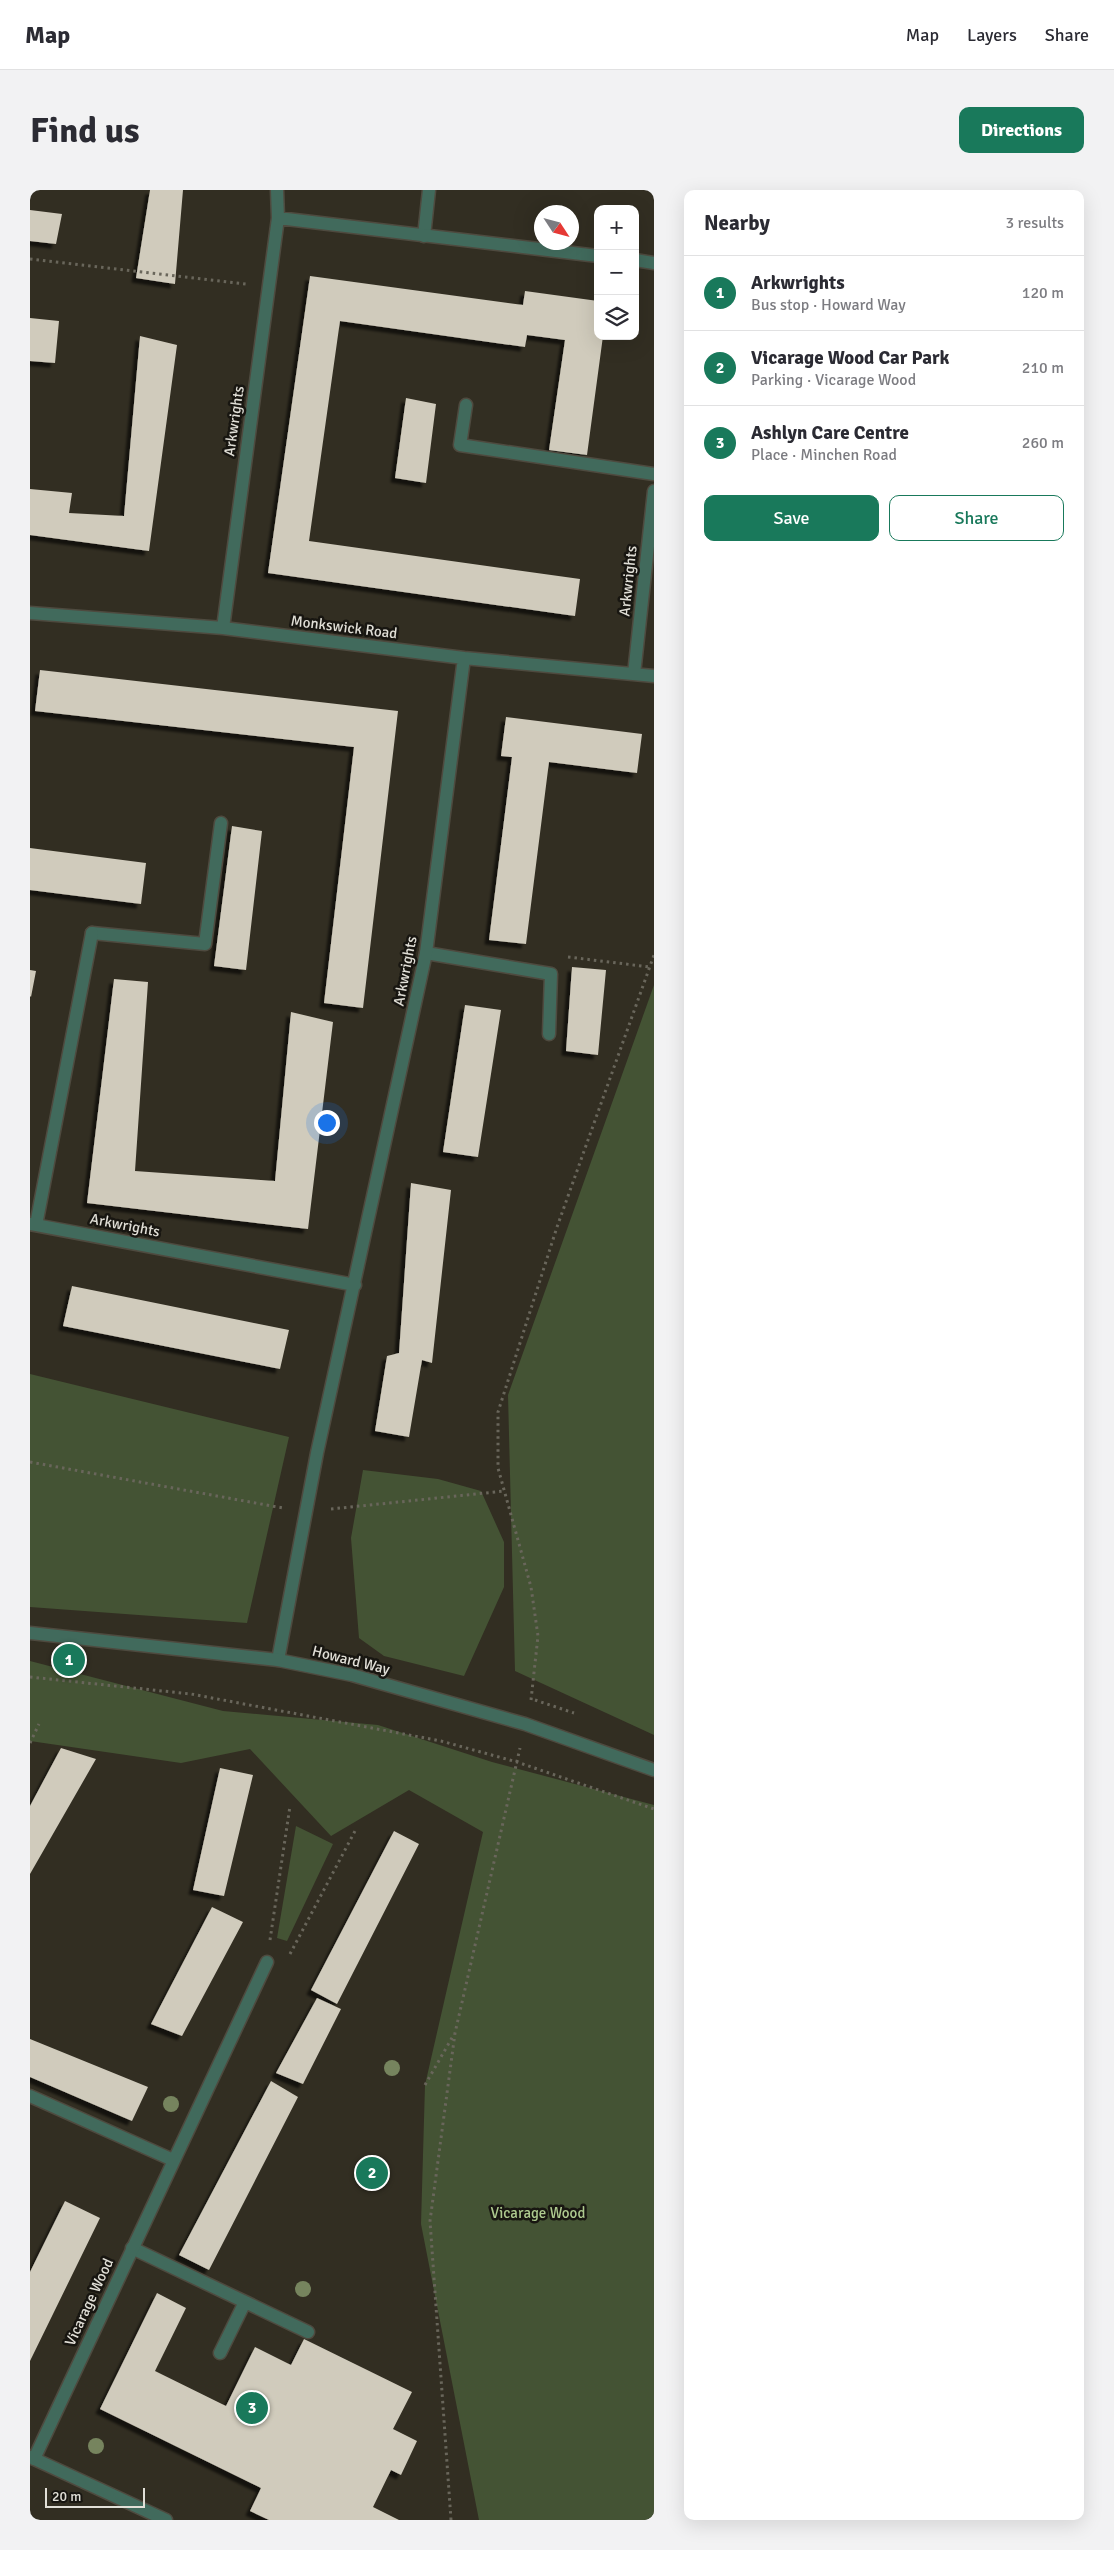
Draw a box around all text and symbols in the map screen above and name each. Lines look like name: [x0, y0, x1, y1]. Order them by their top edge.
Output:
text: Map: [25, 20, 70, 50]
text: Map: [906, 24, 939, 46]
text: Layers: [967, 24, 1017, 46]
text: Share: [1045, 24, 1089, 46]
button: Directions: [959, 107, 1084, 153]
text: Find us: [30, 109, 140, 152]
north arrow: [534, 205, 579, 250]
map controls: [594, 205, 639, 340]
button: +: [594, 205, 639, 250]
text: Nearby: [704, 210, 770, 236]
text: 3 results: [1005, 213, 1064, 233]
button: −: [594, 250, 639, 295]
text: Arkwrights: [751, 271, 845, 295]
text: 1: [716, 283, 724, 303]
text: 120 m: [1022, 283, 1064, 303]
button: layers: [594, 295, 639, 340]
text: Bus stop · Howard Way: [751, 295, 906, 315]
text: Vicarage Wood Car Park: [751, 346, 950, 370]
text: 2: [716, 358, 724, 378]
text: 210 m: [1022, 358, 1064, 378]
text: Parking · Vicarage Wood: [751, 370, 916, 390]
street label: Arkwrights: [220, 384, 248, 457]
text: Ashlyn Care Centre: [751, 421, 909, 445]
text: 3: [716, 433, 724, 453]
text: 260 m: [1022, 433, 1064, 453]
text: Place · Minchen Road: [751, 445, 897, 465]
button: Save: [704, 495, 879, 541]
button: Share: [889, 495, 1064, 541]
street label: Arkwrights: [615, 544, 641, 617]
street label: Monkswick Road: [290, 612, 398, 642]
street label: Arkwrights: [389, 934, 421, 1007]
your location: [314, 1110, 340, 1136]
street label: Arkwrights: [89, 1209, 162, 1241]
pin: 1: [53, 1641, 85, 1679]
street label: Howard Way: [310, 1642, 392, 1678]
pin: 2: [356, 2154, 388, 2192]
park label: Vicarage Wood: [491, 2204, 585, 2222]
street label: Vicarage Wood: [61, 2255, 117, 2349]
pin: 3: [236, 2389, 268, 2427]
scale bar: [45, 2485, 145, 2508]
text: 20 m: [52, 2488, 81, 2505]

